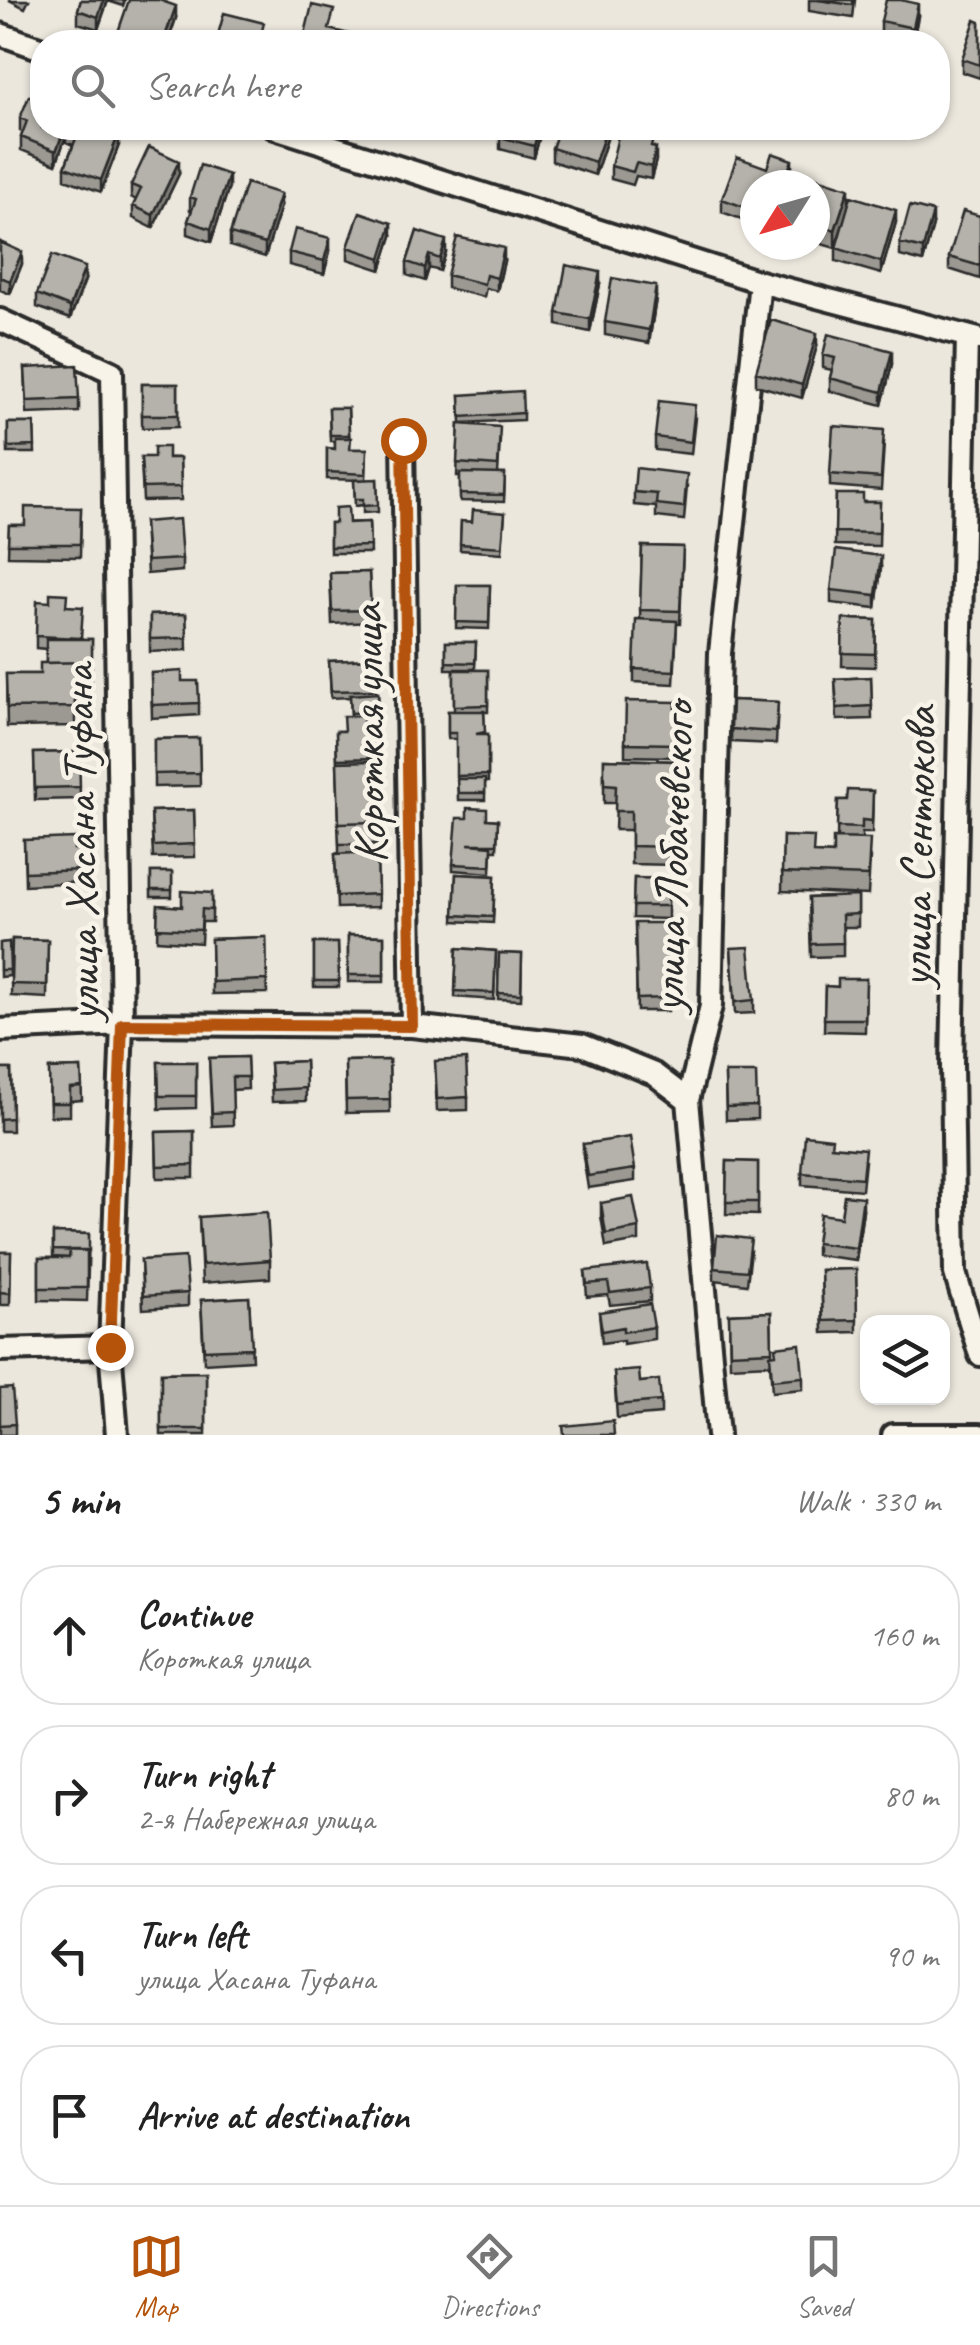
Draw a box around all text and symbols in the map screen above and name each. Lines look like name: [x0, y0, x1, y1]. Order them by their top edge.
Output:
search box: [30, 30, 950, 140]
icon: search: [65, 58, 120, 113]
text: Search here: [145, 62, 300, 109]
north arrow: [740, 170, 830, 260]
route start: [381, 418, 427, 464]
street label: Короткая улица: [336, 601, 400, 864]
street label: улица Хасана Туфана: [47, 660, 113, 1025]
street label: улица Лобачевского: [636, 695, 708, 1017]
street label: улица Сентюкова: [884, 703, 950, 991]
map controls: [860, 1315, 950, 1405]
button: layers: [860, 1315, 950, 1405]
route end: [88, 1325, 134, 1371]
text: 5 min: [40, 1474, 120, 1527]
text: Walk · 330 m: [796, 1480, 940, 1521]
text: Continue: [137, 1591, 251, 1638]
icon: ahead: [42, 1608, 97, 1663]
text: 160 m: [869, 1615, 938, 1656]
text: Короткая улица: [137, 1638, 310, 1679]
text: Turn right: [137, 1751, 271, 1798]
icon: right: [42, 1768, 97, 1823]
text: 80 m: [884, 1775, 938, 1816]
text: 2-я Набережная улица: [137, 1798, 374, 1839]
text: Turn left: [137, 1911, 247, 1958]
icon: left: [42, 1928, 97, 1983]
text: 90 m: [884, 1935, 938, 1976]
text: улица Хасана Туфана: [137, 1958, 375, 1999]
icon: arrive: [42, 2088, 97, 2143]
text: Arrive at destination: [137, 2092, 409, 2139]
tab: Map: [129, 2229, 184, 2324]
tab: Directions: [441, 2229, 539, 2324]
tab: Saved: [796, 2229, 851, 2324]

